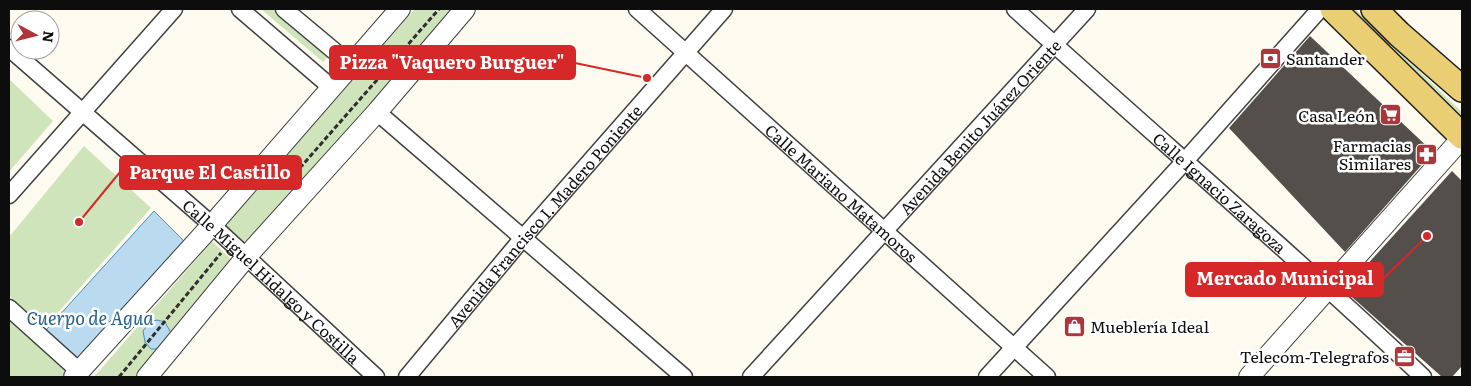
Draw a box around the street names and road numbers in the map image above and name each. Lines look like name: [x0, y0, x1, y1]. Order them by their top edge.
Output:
street label: Avenida Benito Juárez Oriente: [893, 34, 1066, 220]
street label: Avenida Francisco I. Madero Poniente: [442, 99, 647, 332]
street label: Calle Mariano Matamoros: [760, 118, 923, 268]
street label: Calle Ignacio Zaragoza: [1148, 126, 1292, 259]
street label: Calle Miguel Hidalgo y Costilla: [178, 193, 366, 369]

